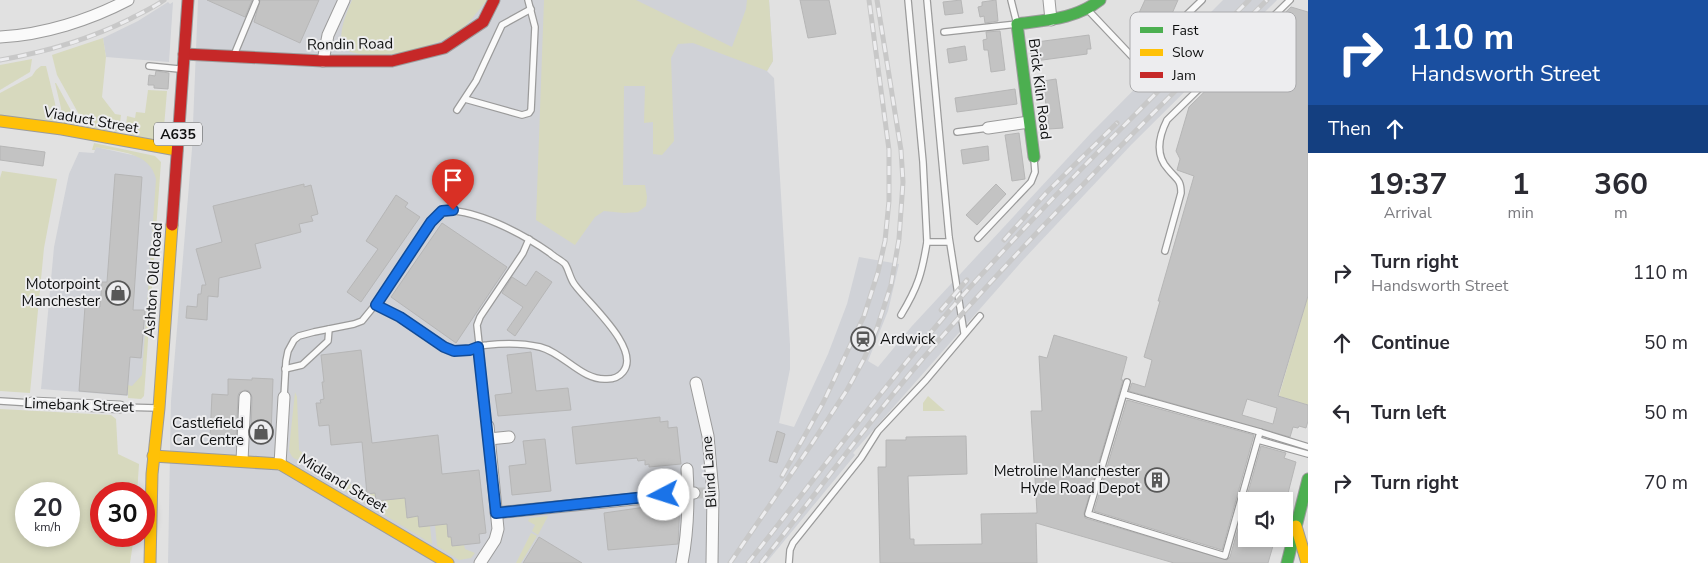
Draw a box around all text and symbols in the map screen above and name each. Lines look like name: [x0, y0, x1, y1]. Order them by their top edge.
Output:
legend: [1130, 12, 1296, 92]
text: 110 m: [1411, 14, 1514, 61]
icon: right: [1328, 20, 1393, 85]
text: Fast: [1172, 21, 1198, 40]
street label: Rondin Road: [307, 33, 393, 55]
street label: Brick Kiln Road: [1024, 37, 1056, 141]
text: Slow: [1172, 43, 1204, 62]
text: Handsworth Street: [1411, 59, 1600, 89]
text: Jam: [1171, 66, 1196, 85]
street label: Viaduct Street: [41, 102, 141, 138]
icon: ahead: [1381, 115, 1409, 143]
text: Then: [1328, 116, 1371, 142]
road number: A635: [154, 122, 202, 146]
pin: [432, 159, 474, 210]
text: 19:37: [1368, 164, 1447, 205]
text: 1: [1512, 164, 1530, 205]
text: 360: [1594, 164, 1648, 205]
icon: arrive: [439, 166, 467, 194]
text: Arrival: [1384, 202, 1432, 224]
text: min: [1507, 202, 1534, 224]
text: m: [1614, 202, 1628, 224]
street label: Ashton Old Road: [139, 222, 167, 338]
text: Turn right: [1371, 249, 1458, 275]
icon: right: [1328, 259, 1356, 287]
text: 110 m: [1633, 260, 1688, 286]
place label: Motorpoint Manchester: [22, 274, 101, 311]
text: Handsworth Street: [1371, 275, 1508, 297]
shop icon: Motorpoint Manchester: [105, 280, 131, 306]
station icon: Ardwick: [850, 326, 876, 352]
place label: Ardwick: [880, 329, 936, 349]
icon: ahead: [1328, 329, 1356, 357]
text: Continue: [1371, 330, 1450, 356]
text: 50 m: [1644, 330, 1688, 356]
street label: Limebank Street: [24, 393, 135, 417]
icon: left: [1328, 399, 1356, 427]
text: Turn left: [1371, 400, 1446, 426]
text: 50 m: [1644, 400, 1688, 426]
place label: Castlefield Car Centre: [172, 413, 244, 450]
shop icon: Castlefield Car Centre: [248, 419, 274, 445]
street label: Blind Lane: [697, 435, 721, 509]
street label: Midland Street: [295, 449, 391, 518]
place label: Metroline Manchester Hyde Road Depot: [994, 461, 1141, 498]
building icon: Metroline Manchester Hyde Road Depot: [1144, 467, 1170, 493]
position arrow: [637, 468, 689, 520]
icon: right: [1328, 469, 1356, 497]
text: Turn right: [1371, 470, 1458, 496]
text: 70 m: [1644, 470, 1688, 496]
speed limit sign: 30: [90, 482, 155, 547]
text: 20: [32, 491, 63, 525]
map controls: [1238, 492, 1293, 547]
button: sound: [1238, 492, 1293, 547]
text: km/h: [34, 519, 61, 535]

